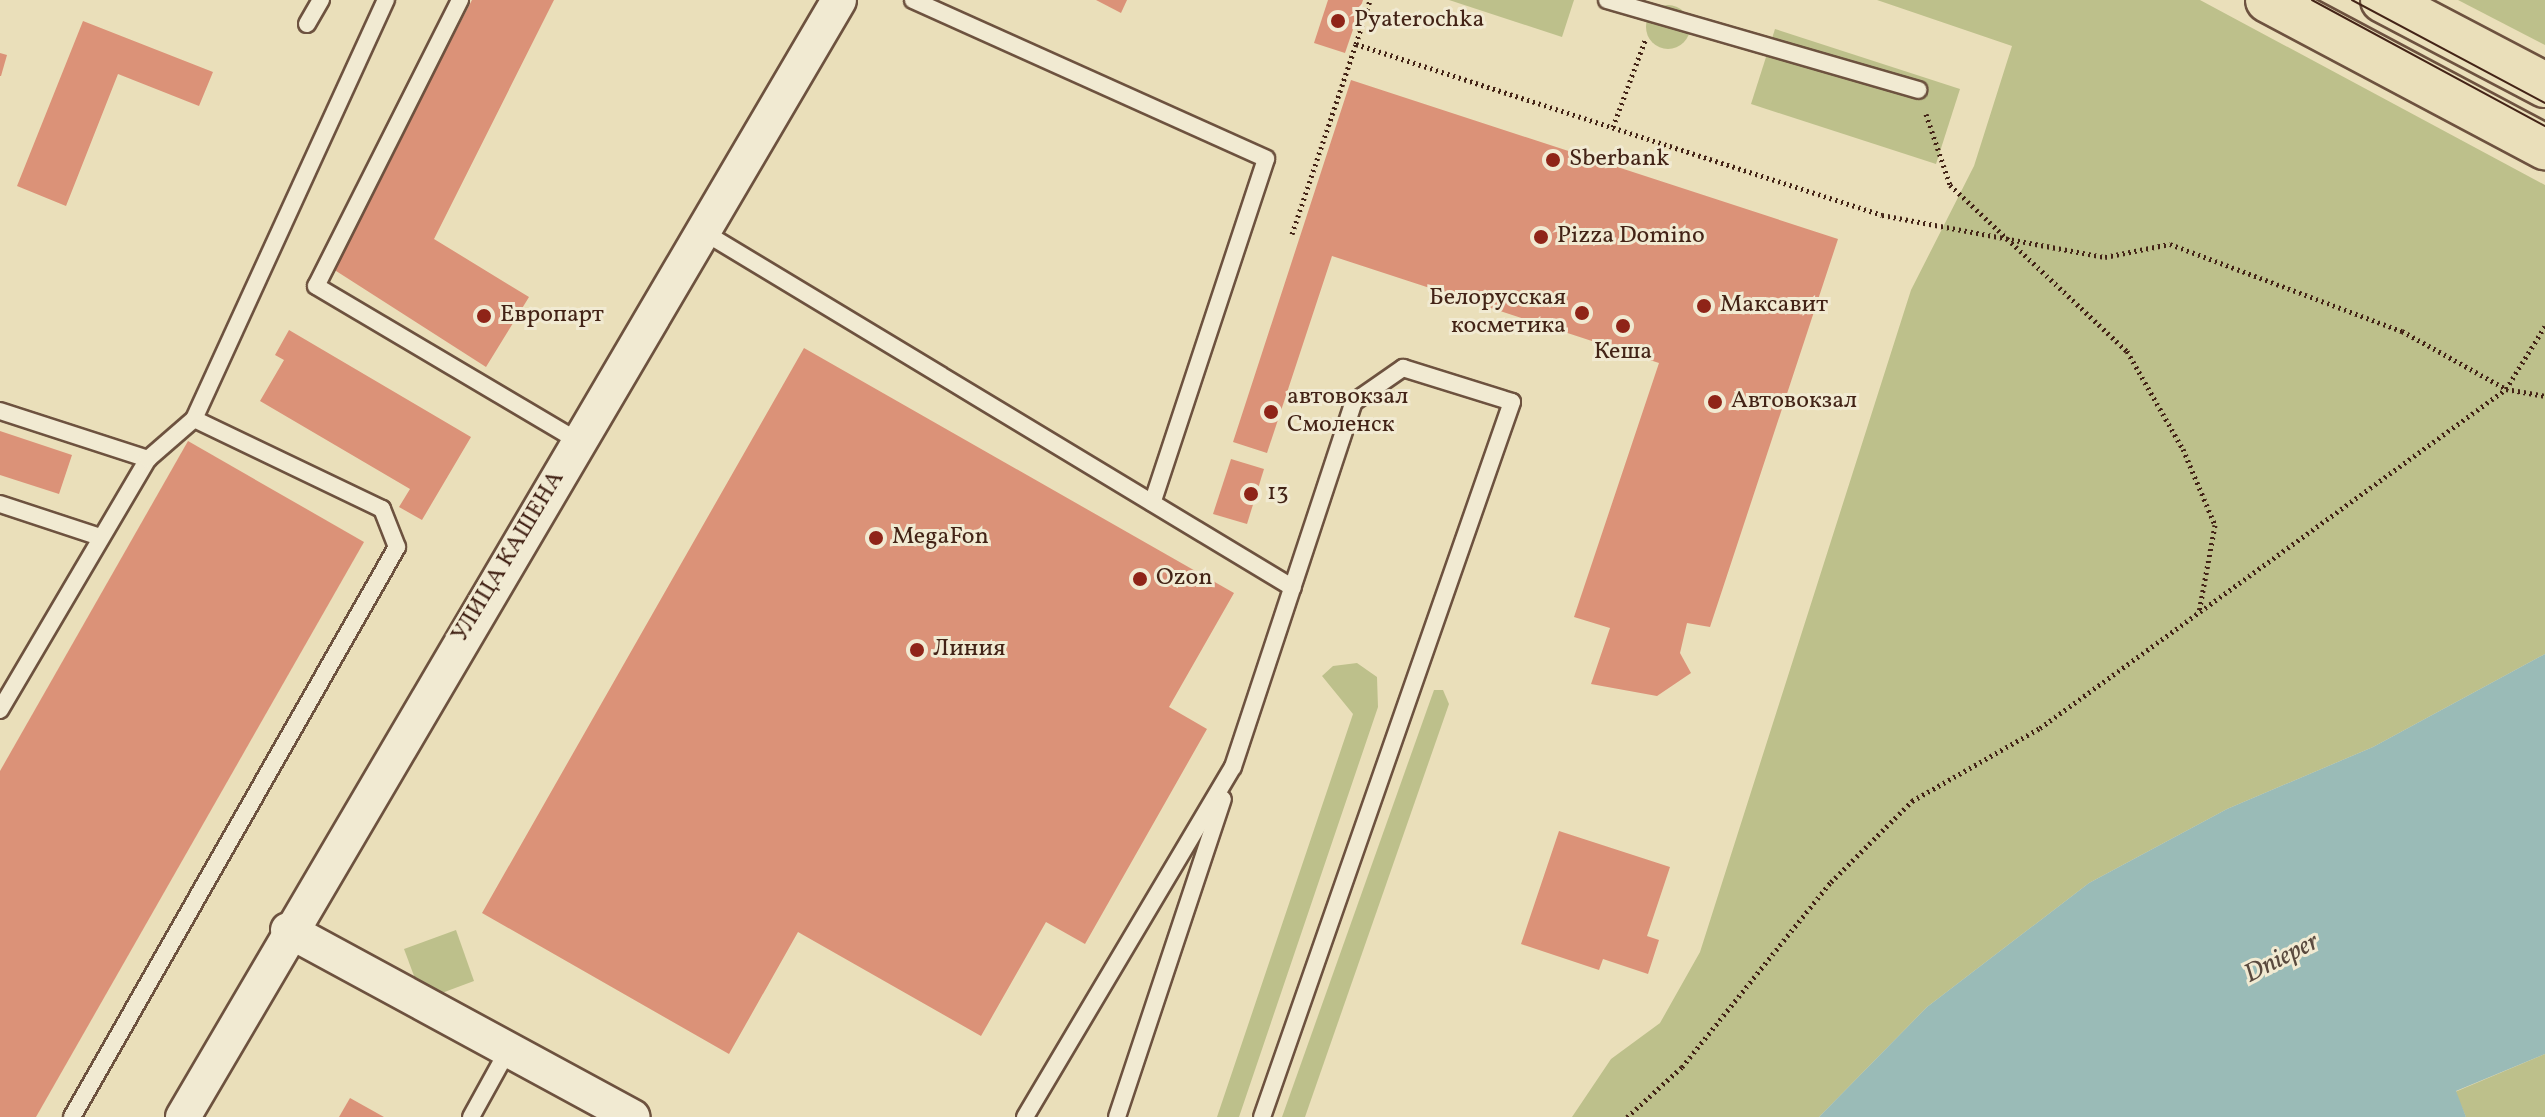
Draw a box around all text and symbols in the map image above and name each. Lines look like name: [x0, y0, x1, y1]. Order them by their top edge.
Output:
place label: Pyaterochka: [1354, 7, 1484, 35]
marker: Pyaterochka: [1329, 12, 1347, 30]
place label: Sberbank: [1569, 146, 1669, 174]
marker: Sberbank: [1544, 151, 1562, 169]
place label: Pizza Domino: [1557, 223, 1705, 251]
marker: Pizza Domino: [1532, 228, 1550, 246]
place label: Белорусская косметика: [1429, 285, 1566, 341]
place label: Максавит: [1720, 292, 1828, 320]
marker: Максавит: [1695, 297, 1713, 315]
place label: Европарт: [500, 302, 604, 330]
marker: Белорусская косметика: [1573, 304, 1591, 322]
marker: Европарт: [475, 307, 493, 325]
marker: Кеша: [1614, 317, 1632, 335]
place label: Кеша: [1594, 339, 1652, 367]
place label: автовокзал Смоленск: [1287, 384, 1408, 440]
place label: Автовокзал: [1731, 388, 1857, 416]
marker: Автовокзал: [1706, 393, 1724, 411]
marker: автовокзал Смоленск: [1262, 403, 1280, 421]
street label: УЛИЦА КАШЕНА: [447, 466, 571, 648]
place label: 13: [1267, 480, 1289, 508]
marker: 13: [1242, 485, 1260, 503]
place label: MegaFon: [892, 524, 989, 552]
marker: MegaFon: [867, 529, 885, 547]
place label: Ozon: [1156, 565, 1213, 593]
marker: Ozon: [1131, 570, 1149, 588]
place label: Линия: [933, 636, 1006, 664]
marker: Линия: [908, 641, 926, 659]
water label: Dnieper: [2239, 927, 2325, 991]

